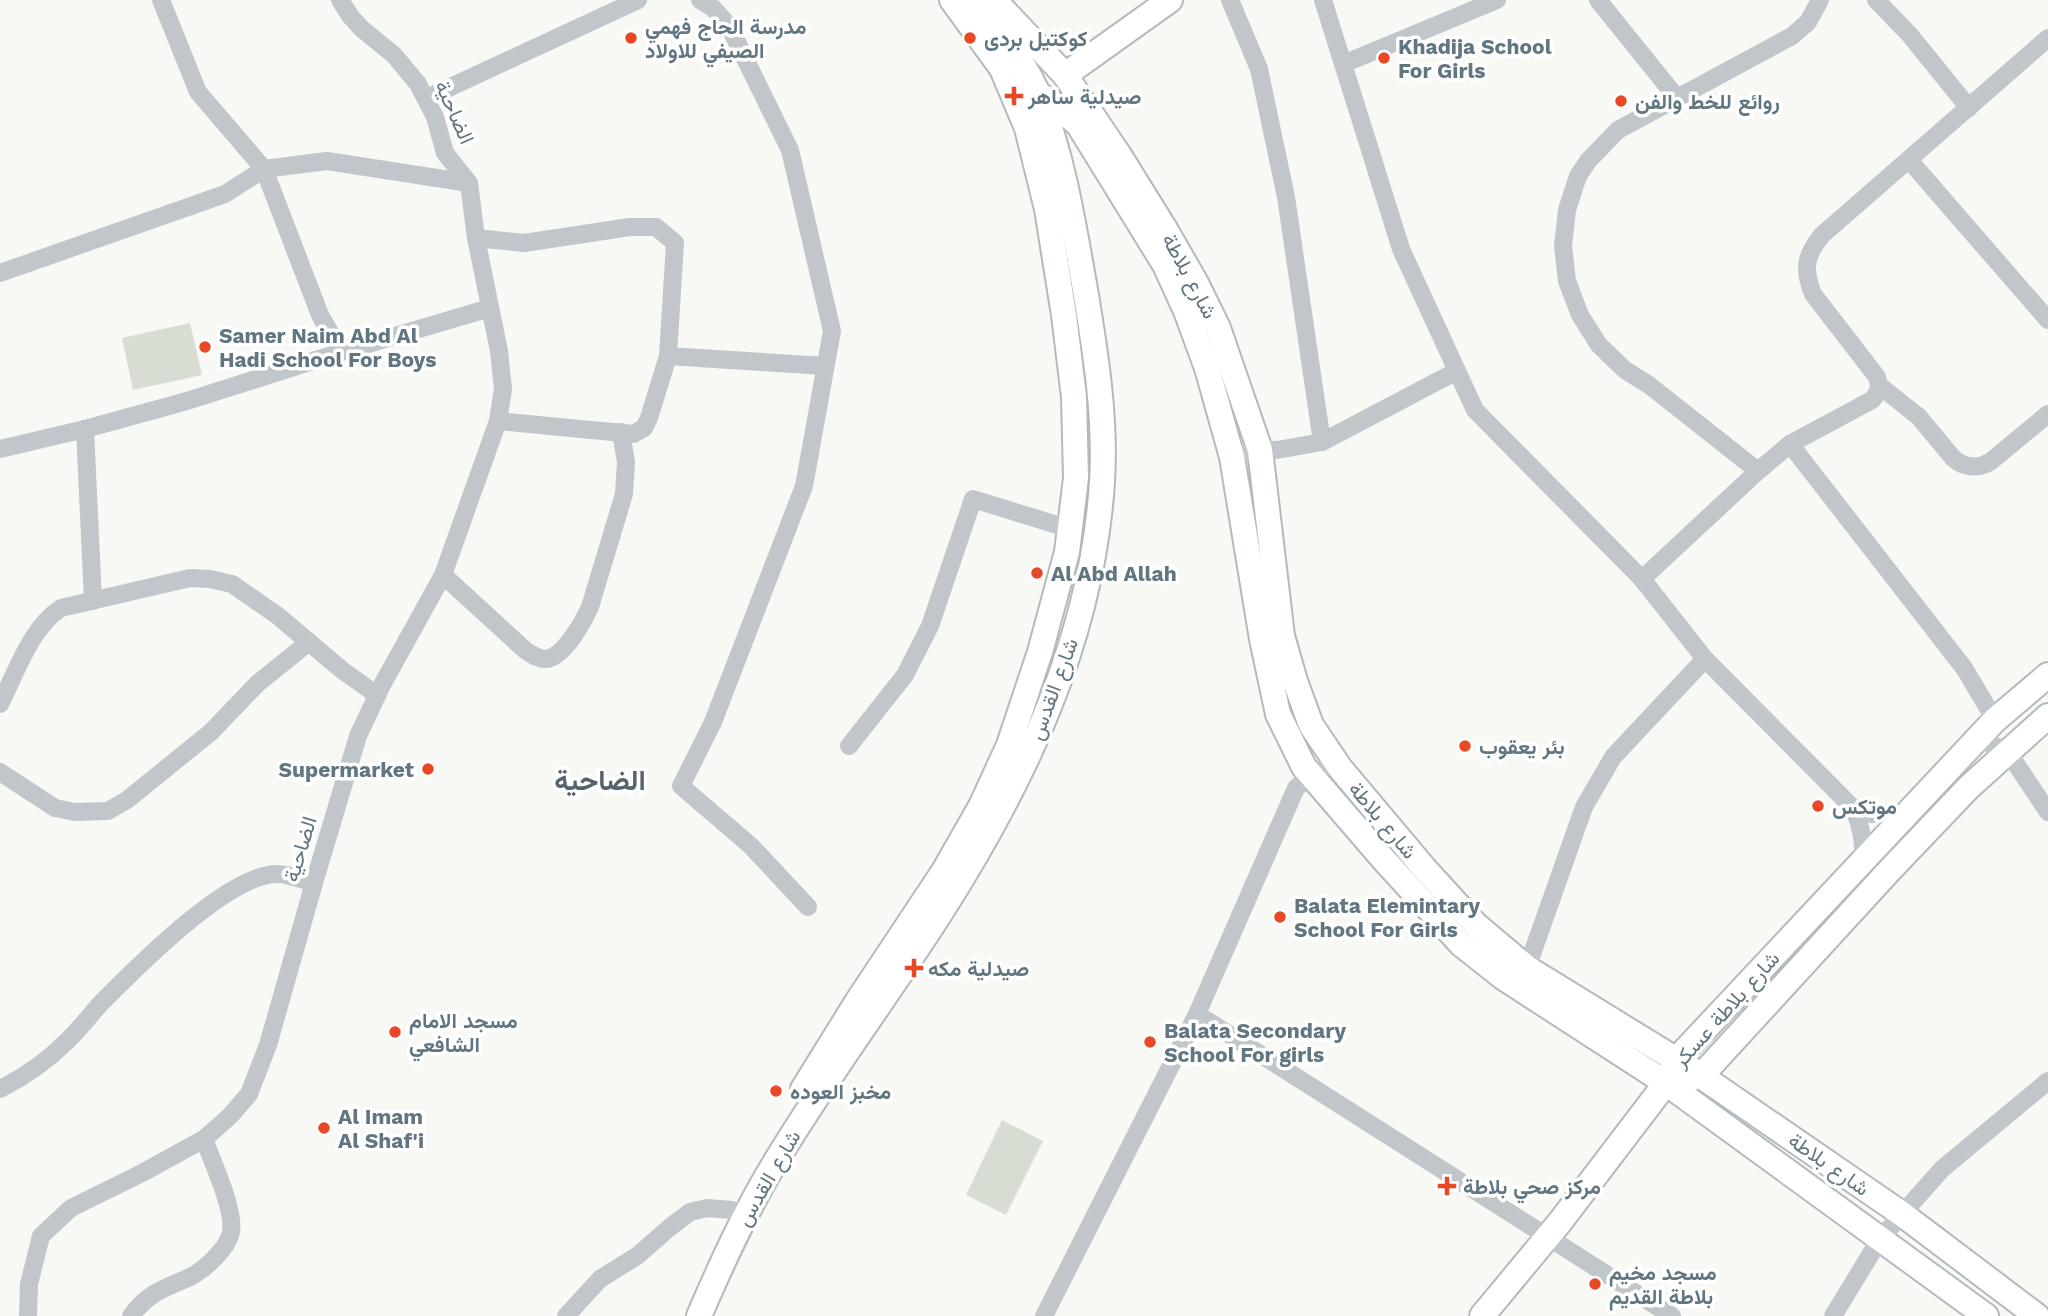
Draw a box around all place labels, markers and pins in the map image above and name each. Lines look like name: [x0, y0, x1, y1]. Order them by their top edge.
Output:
place label: مدرسة الحاج فهمي الصيفي للاولاد: [645, 14, 806, 68]
place label: كوكتيل بردى: [984, 26, 1087, 52]
marker: مدرسة الحاج فهمي الصيفي للاولاد: [623, 30, 639, 46]
marker: كوكتيل بردى: [962, 30, 978, 46]
place label: Khadija School For Girls: [1398, 34, 1552, 83]
marker: Khadija School For Girls: [1376, 50, 1392, 66]
place label: صيدلية ساهر: [1027, 84, 1142, 110]
marker: صيدلية ساهر: [1006, 88, 1022, 104]
place label: روائع للخط والفن: [1635, 89, 1780, 116]
marker: روائع للخط والفن: [1613, 93, 1629, 109]
place label: Samer Naim Abd Al Hadi School For Boys: [219, 323, 436, 372]
marker: Samer Naim Abd Al Hadi School For Boys: [197, 339, 213, 355]
place label: Al Abd Allah: [1051, 561, 1177, 586]
marker: Al Abd Allah: [1029, 565, 1045, 581]
place label: بئر يعقوب: [1479, 734, 1565, 760]
marker: بئر يعقوب: [1457, 738, 1473, 754]
place label: Supermarket: [278, 757, 414, 782]
marker: Supermarket: [420, 761, 436, 777]
place label: موتكس: [1832, 794, 1897, 820]
marker: موتكس: [1810, 798, 1826, 814]
place label: Balata Elemintary School For Girls: [1294, 893, 1480, 942]
marker: Balata Elemintary School For Girls: [1272, 909, 1288, 925]
place label: صيدلية مكه: [928, 956, 1029, 981]
marker: صيدلية مكه: [906, 960, 922, 976]
place label: مسجد الامام الشافعي: [409, 1008, 518, 1062]
place label: Balata Secondary School For girls: [1164, 1018, 1346, 1067]
marker: مسجد الامام الشافعي: [387, 1024, 403, 1040]
marker: Balata Secondary School For girls: [1142, 1034, 1158, 1050]
place label: مخبز العوده: [790, 1079, 891, 1105]
marker: مخبز العوده: [768, 1083, 784, 1099]
place label: Al Imam Al Shaf'i: [338, 1104, 424, 1153]
marker: Al Imam Al Shaf'i: [316, 1120, 332, 1136]
place label: مركز صحي بلاطة: [1463, 1174, 1601, 1204]
marker: مركز صحي بلاطة: [1437, 1176, 1457, 1196]
place label: مسجد مخيم بلاطة القديم: [1609, 1260, 1717, 1311]
marker: مسجد مخيم بلاطة القديم: [1587, 1276, 1603, 1292]

